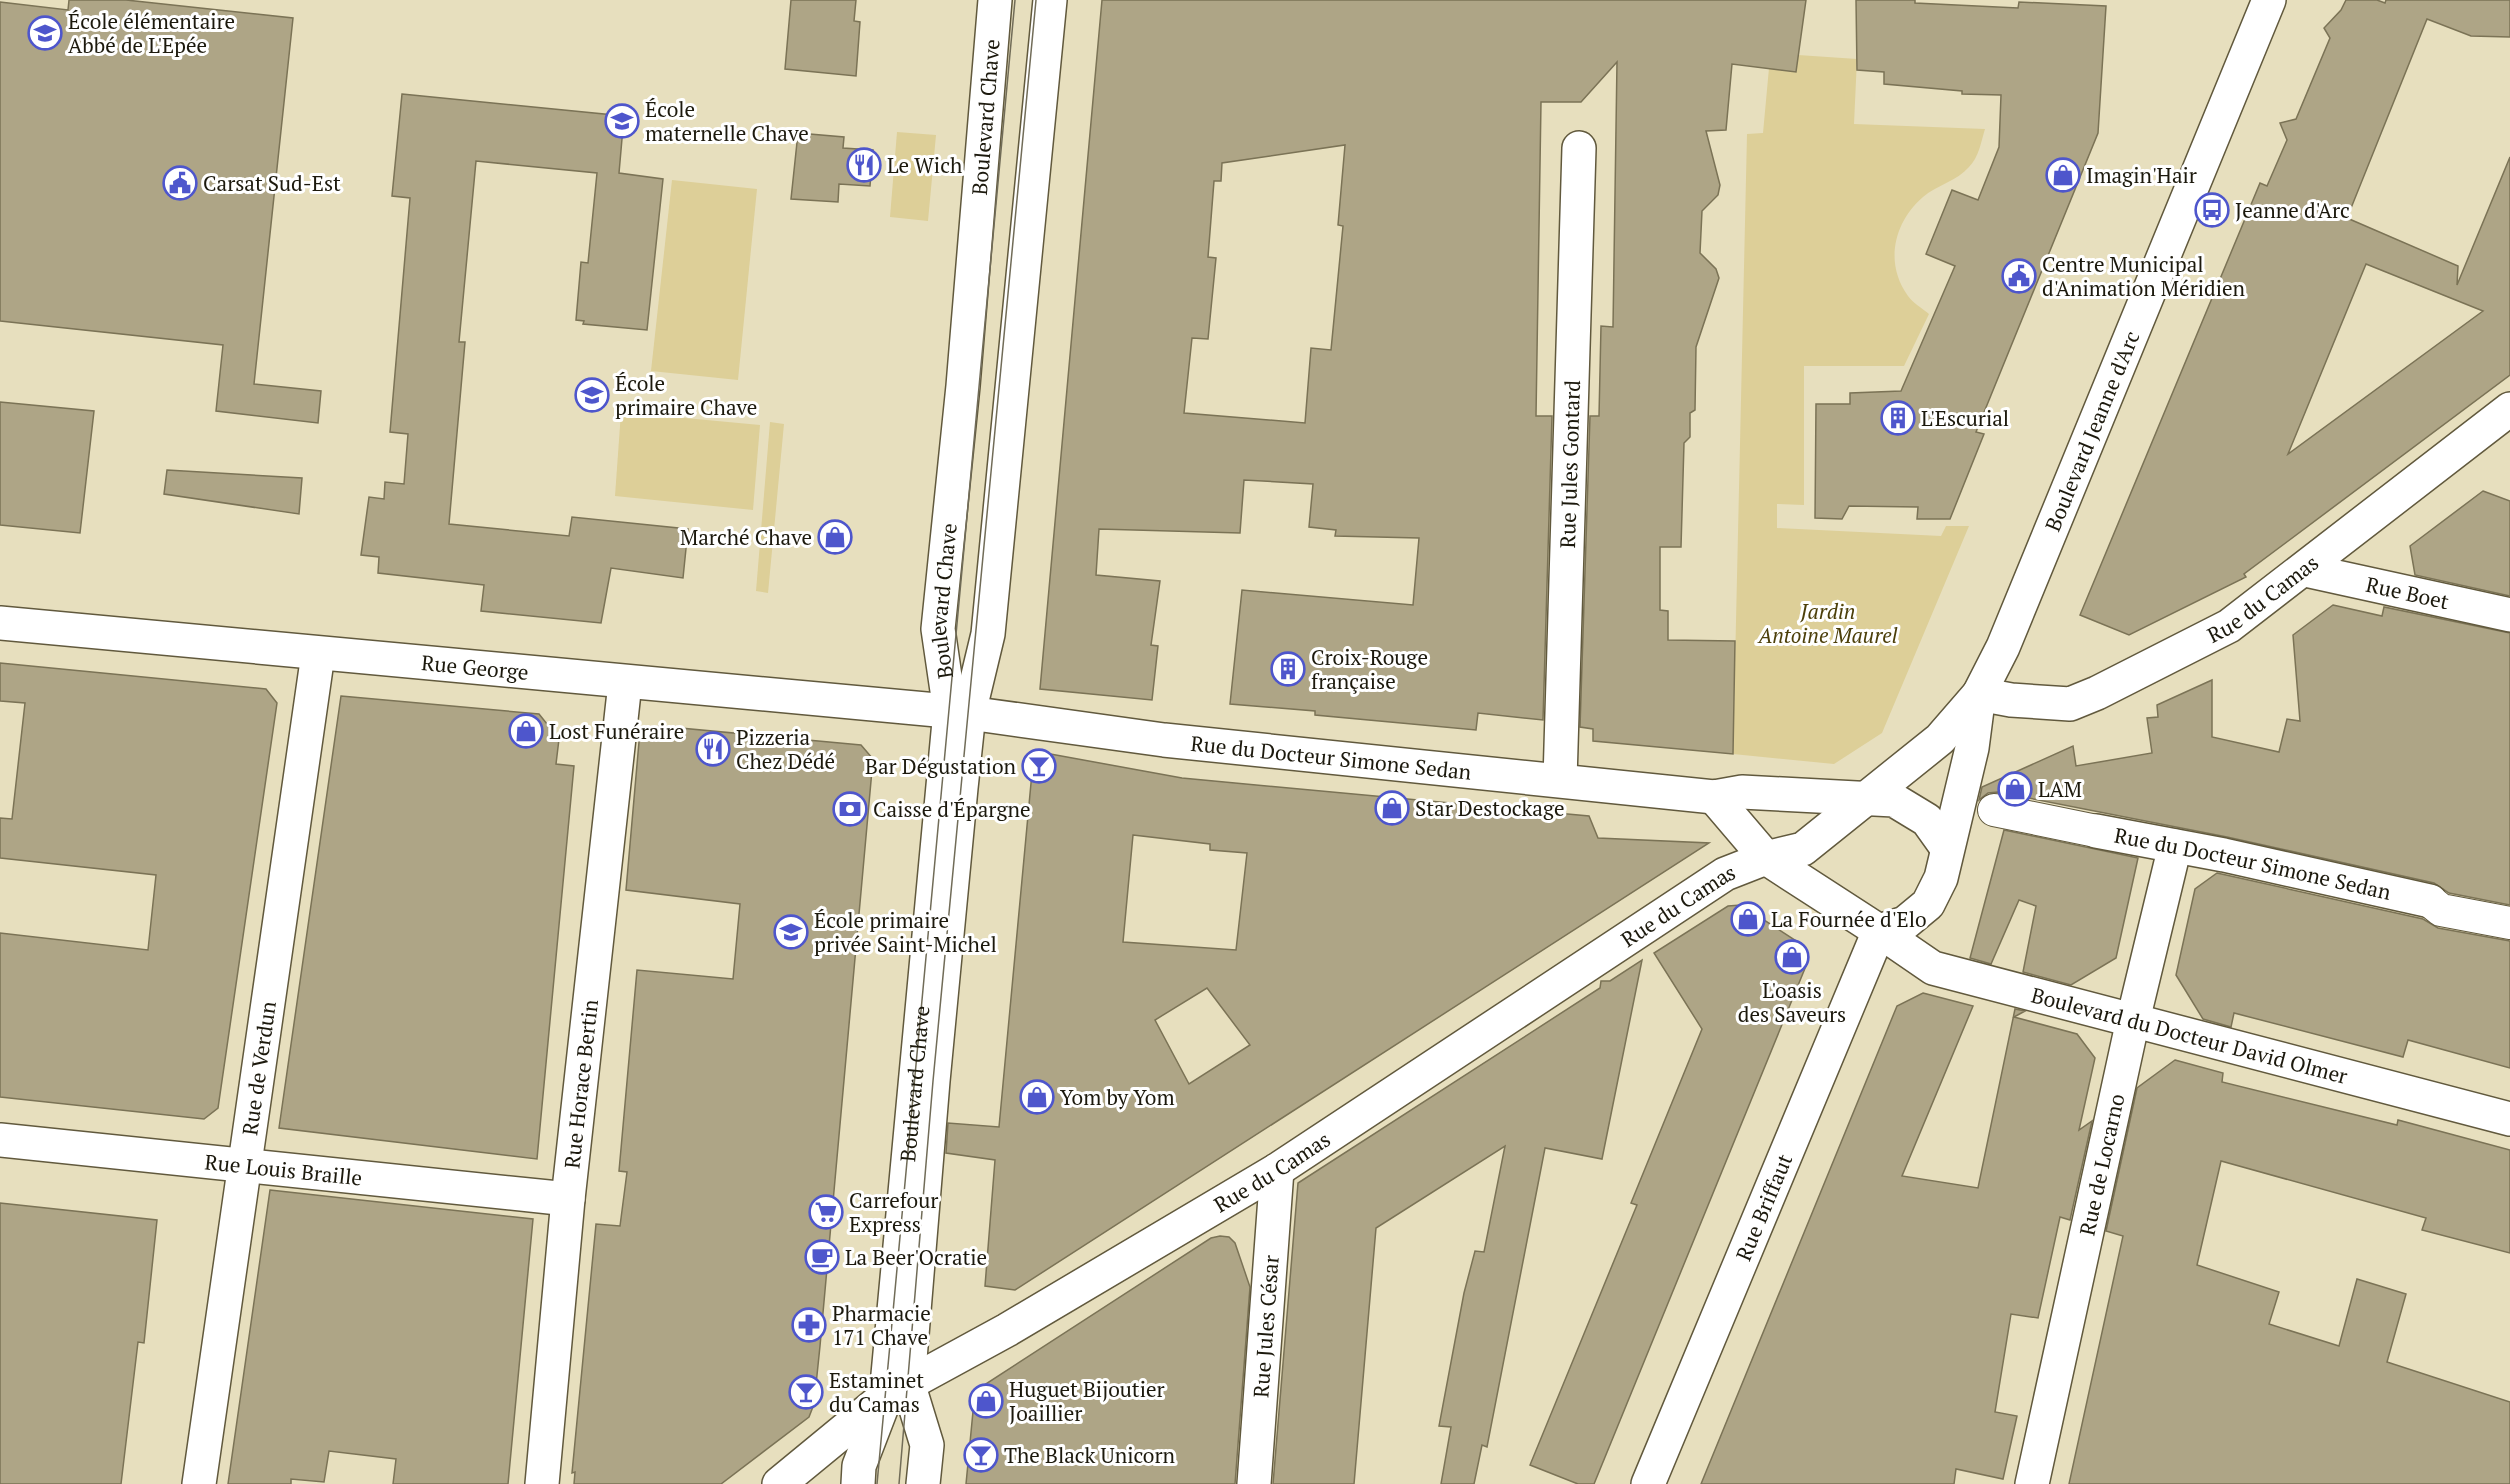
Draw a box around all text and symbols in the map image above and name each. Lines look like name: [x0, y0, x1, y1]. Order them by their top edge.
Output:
place label: École élémentaire Abbé de L'Epée: [68, 7, 235, 59]
school or university icon: École élémentaire Abbé de L'Epée: [27, 15, 63, 51]
street label: Boulevard Chave: [965, 38, 1006, 196]
place label: École maternelle Chave: [645, 95, 809, 147]
school or university icon: École maternelle Chave: [604, 103, 640, 139]
restaurant icon: Le Wich: [846, 147, 882, 183]
place label: Le Wich: [887, 151, 962, 179]
shop icon: Imagin'Hair: [2045, 157, 2081, 193]
place label: Imagin'Hair: [2086, 161, 2197, 189]
public building icon: Carsat Sud-Est: [162, 165, 198, 201]
place label: Carsat Sud-Est: [203, 169, 341, 197]
bus stop icon: Jeanne d'Arc: [2194, 192, 2230, 228]
place label: Jeanne d'Arc: [2235, 196, 2350, 224]
place label: Centre Municipal d'Animation Méridien: [2042, 250, 2246, 302]
public building icon: Centre Municipal d'Animation Méridien: [2001, 258, 2037, 294]
street label: Boulevard Jeanne d'Arc: [2038, 326, 2146, 535]
place label: École primaire Chave: [615, 369, 757, 421]
school or university icon: École primaire Chave: [574, 377, 610, 413]
street label: Rue Jules Gontard: [1553, 379, 1586, 549]
building icon: L'Escurial: [1880, 400, 1916, 436]
place label: L'Escurial: [1921, 404, 2009, 432]
shop icon: Marché Chave: [817, 519, 853, 555]
street label: Boulevard Chave: [924, 522, 963, 681]
place label: Marché Chave: [680, 523, 812, 551]
street label: Rue du Camas: [2202, 548, 2324, 649]
street label: Rue Boet: [2364, 570, 2452, 615]
park label: Jardin Antoine Maurel: [1756, 597, 1898, 649]
place label: Croix-Rouge française: [1311, 643, 1428, 695]
street label: Rue George: [420, 648, 530, 686]
building icon: Croix-Rouge française: [1270, 651, 1306, 687]
shop icon: Lost Funéraire: [508, 713, 544, 749]
place label: Lost Funéraire: [549, 717, 684, 745]
place label: Pizzeria Chez Dédé: [736, 723, 835, 775]
street label: Rue du Docteur Simone Sedan: [1189, 729, 1473, 786]
restaurant icon: Pizzeria Chez Dédé: [695, 731, 731, 767]
bar icon: Bar Dégustation: [1021, 748, 1057, 784]
place label: Bar Dégustation: [865, 752, 1017, 780]
shop icon: LAM: [1997, 771, 2033, 807]
place label: LAM: [2038, 775, 2082, 803]
shop icon: Star Destockage: [1374, 790, 1410, 826]
bank icon: Caisse d'Épargne: [832, 791, 868, 827]
place label: Star Destockage: [1415, 794, 1565, 822]
place label: Caisse d'Épargne: [873, 795, 1030, 823]
street label: Rue du Docteur Simone Sedan: [2112, 821, 2394, 906]
street label: Rue du Camas: [1615, 857, 1739, 953]
shop icon: La Fournée d'Elo: [1730, 901, 1766, 937]
place label: La Fournée d'Elo: [1771, 905, 1927, 933]
place label: École primaire privée Saint-Michel: [814, 906, 997, 958]
school or university icon: École primaire privée Saint-Michel: [773, 914, 809, 950]
shop icon: L'oasis des Saveurs: [1774, 939, 1810, 975]
place label: L'oasis des Saveurs: [1738, 976, 1846, 1028]
street label: Boulevard du Docteur David Olmer: [2028, 980, 2351, 1090]
street label: Rue Horace Bertin: [557, 997, 604, 1170]
street label: Rue de Verdun: [235, 999, 282, 1137]
street label: Boulevard Chave: [893, 1004, 935, 1163]
shop icon: Yom by Yom: [1019, 1079, 1055, 1115]
place label: Yom by Yom: [1060, 1083, 1175, 1111]
street label: Rue de Locarno: [2073, 1091, 2131, 1238]
street label: Rue du Camas: [1209, 1125, 1335, 1218]
street label: Rue Louis Braille: [203, 1147, 364, 1192]
street label: Rue Briffaut: [1729, 1149, 1798, 1265]
place label: Carrefour Express: [849, 1186, 938, 1238]
supermarket icon: Carrefour Express: [808, 1194, 844, 1230]
cafe icon: La Beer'Ocratie: [804, 1239, 840, 1275]
place label: La Beer'Ocratie: [845, 1243, 987, 1271]
street label: Rue Jules César: [1246, 1254, 1285, 1399]
place label: Pharmacie 171 Chave: [832, 1299, 931, 1351]
pharmacy icon: Pharmacie 171 Chave: [791, 1307, 827, 1343]
place label: Estaminet du Camas: [829, 1366, 924, 1418]
bar icon: Estaminet du Camas: [788, 1374, 824, 1410]
place label: Huguet Bijoutier Joaillier: [1009, 1375, 1165, 1427]
shop icon: Huguet Bijoutier Joaillier: [968, 1383, 1004, 1419]
bar icon: The Black Unicorn: [963, 1437, 999, 1473]
place label: The Black Unicorn: [1004, 1441, 1176, 1469]

